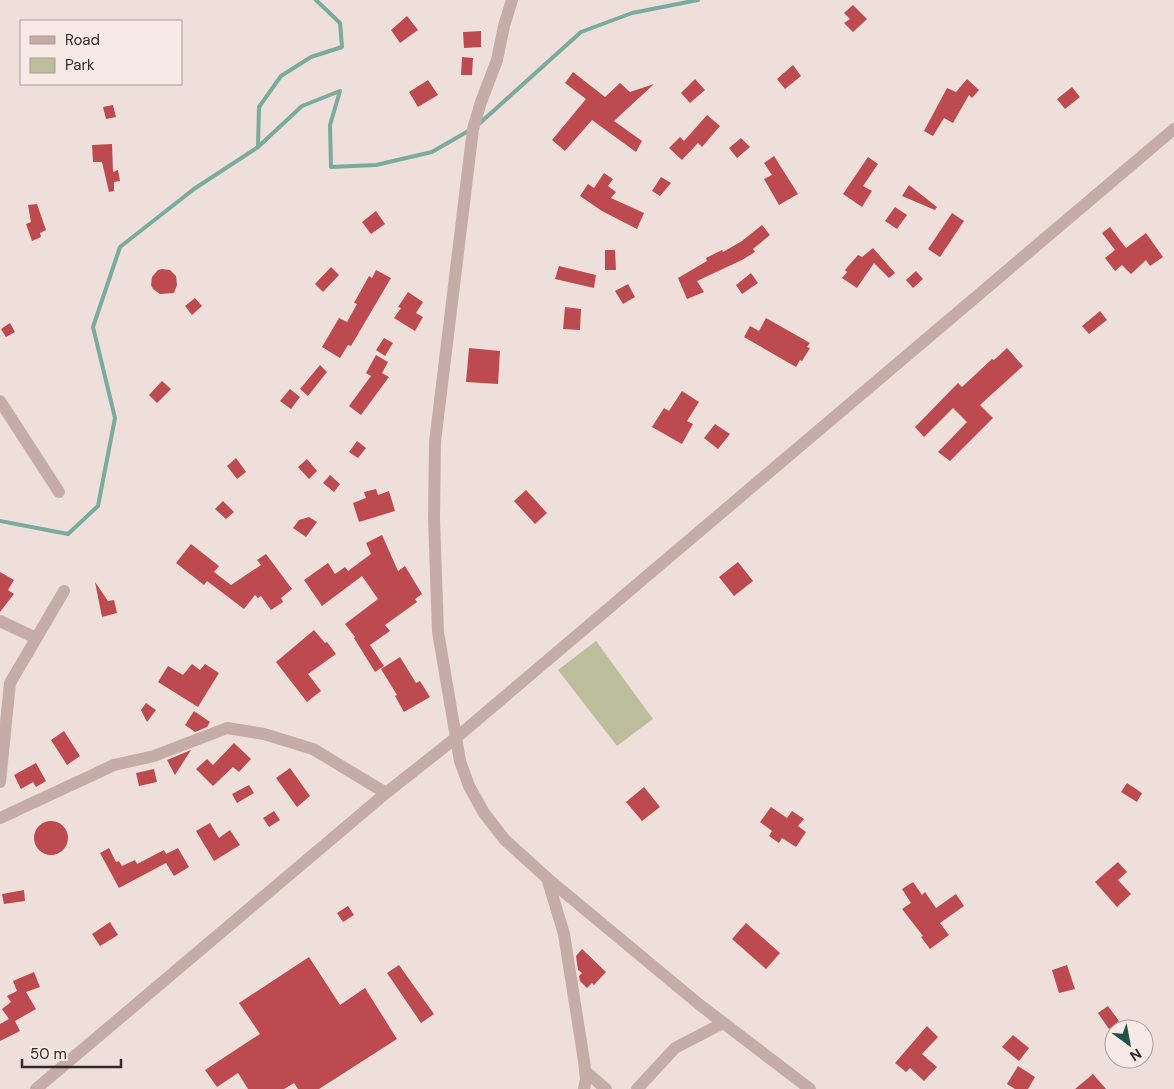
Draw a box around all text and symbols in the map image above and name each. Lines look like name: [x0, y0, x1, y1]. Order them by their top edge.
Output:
legend: [20, 20, 182, 85]
text: Road: [65, 30, 100, 50]
text: Park: [65, 55, 95, 75]
north arrow: [1104, 1019, 1154, 1069]
scale bar: [22, 1036, 121, 1068]
text: 50 m: [30, 1044, 67, 1064]
text: N: [1127, 1045, 1145, 1065]

